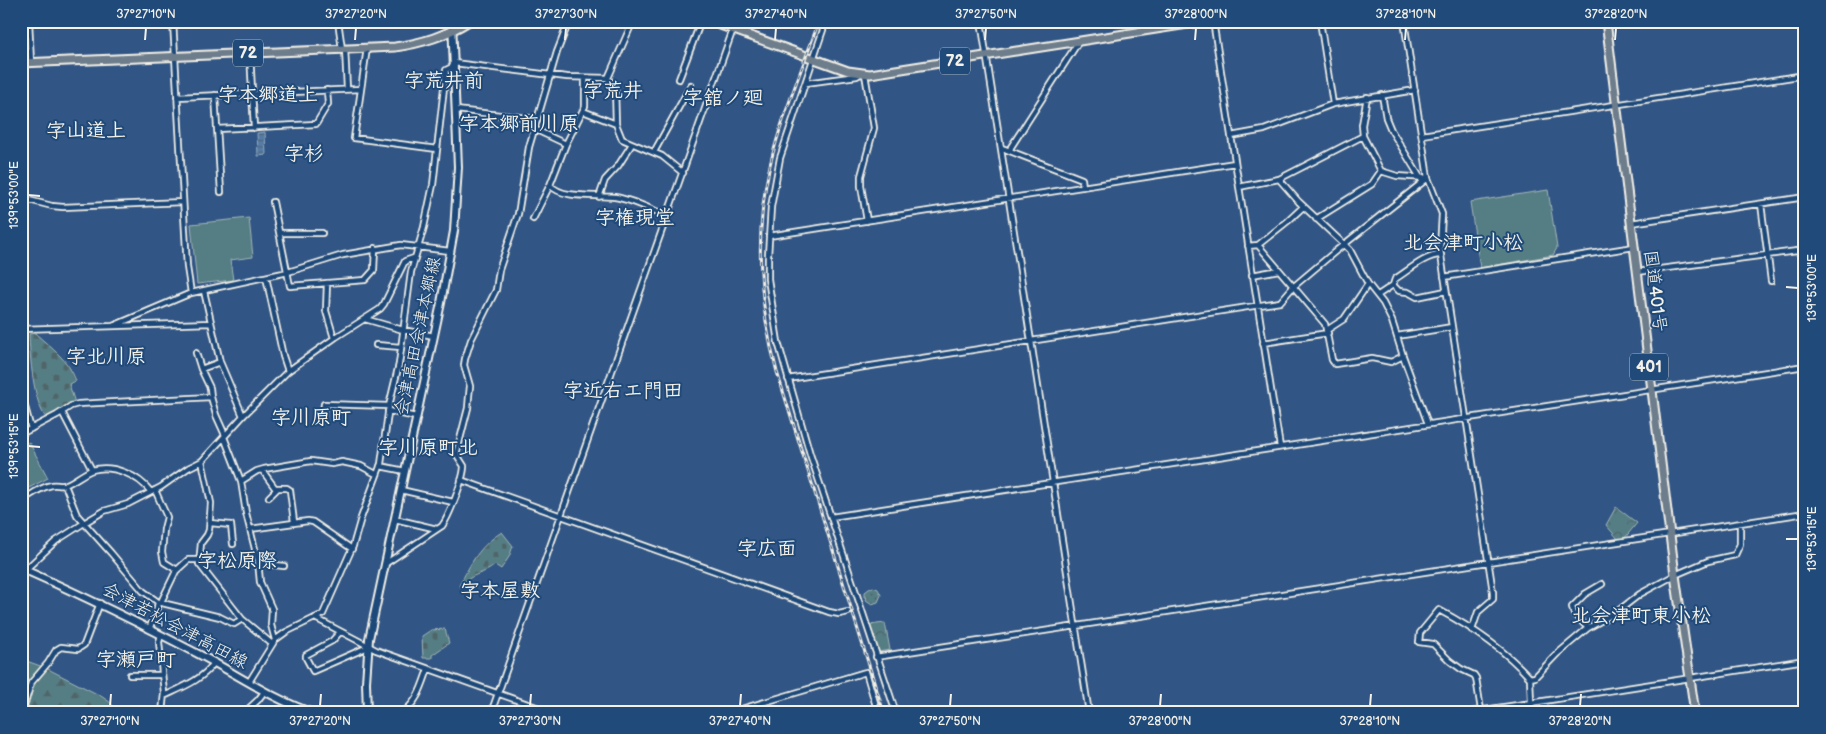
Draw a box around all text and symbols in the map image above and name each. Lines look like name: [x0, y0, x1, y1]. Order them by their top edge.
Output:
text: 37°27'10"N: [116, 7, 176, 22]
text: 37°27'20"N: [325, 7, 387, 22]
text: 37°27'30"N: [535, 7, 597, 22]
text: 37°27'40"N: [745, 7, 807, 22]
text: 37°27'50"N: [955, 7, 1017, 22]
text: 37°28'00"N: [1164, 7, 1228, 22]
text: 37°28'10"N: [1376, 7, 1436, 22]
text: 37°28'20"N: [1584, 7, 1648, 22]
road number: 72: [233, 40, 263, 66]
road number: 72: [940, 48, 970, 74]
district label: 字荒井前: [404, 69, 484, 93]
district label: 字荒井: [583, 79, 643, 103]
district label: 字本郷道上: [218, 83, 318, 107]
district label: 字舘ノ廻: [683, 86, 763, 110]
district label: 字本郷前川原: [459, 112, 579, 136]
district label: 字山道上: [46, 119, 126, 143]
district label: 字杉: [284, 142, 324, 166]
text: 139°53'00"E: [7, 161, 22, 229]
district label: 字権現堂: [595, 206, 675, 230]
district label: 北会津町小松: [1403, 231, 1523, 255]
street label: 国道401号: [1640, 249, 1670, 333]
text: 139°53'00"E: [1805, 254, 1820, 322]
street label: 会津高田会津本郷線: [391, 255, 445, 417]
district label: 字北川原: [66, 345, 146, 369]
road number: 401: [1630, 354, 1668, 381]
district label: 字近右エ門田: [563, 379, 683, 403]
district label: 字川原町: [271, 406, 351, 430]
text: 139°53'15"E: [7, 413, 22, 479]
district label: 字川原町北: [378, 436, 478, 460]
text: 139°53'15"E: [1805, 506, 1820, 572]
district label: 字広面: [737, 537, 797, 561]
district label: 字松原際: [197, 549, 277, 573]
street label: 会津若松会津高田線: [99, 579, 251, 673]
district label: 字本屋敷: [460, 579, 540, 603]
district label: 北会津町東小松: [1571, 604, 1711, 628]
district label: 字瀬戸町: [96, 648, 176, 672]
text: 37°27'10"N: [80, 714, 140, 729]
text: 37°27'20"N: [289, 714, 351, 729]
text: 37°27'30"N: [499, 714, 561, 729]
text: 37°27'40"N: [709, 714, 771, 729]
text: 37°27'50"N: [919, 714, 981, 729]
text: 37°28'00"N: [1128, 714, 1192, 729]
text: 37°28'10"N: [1340, 714, 1400, 729]
text: 37°28'20"N: [1548, 714, 1612, 729]

